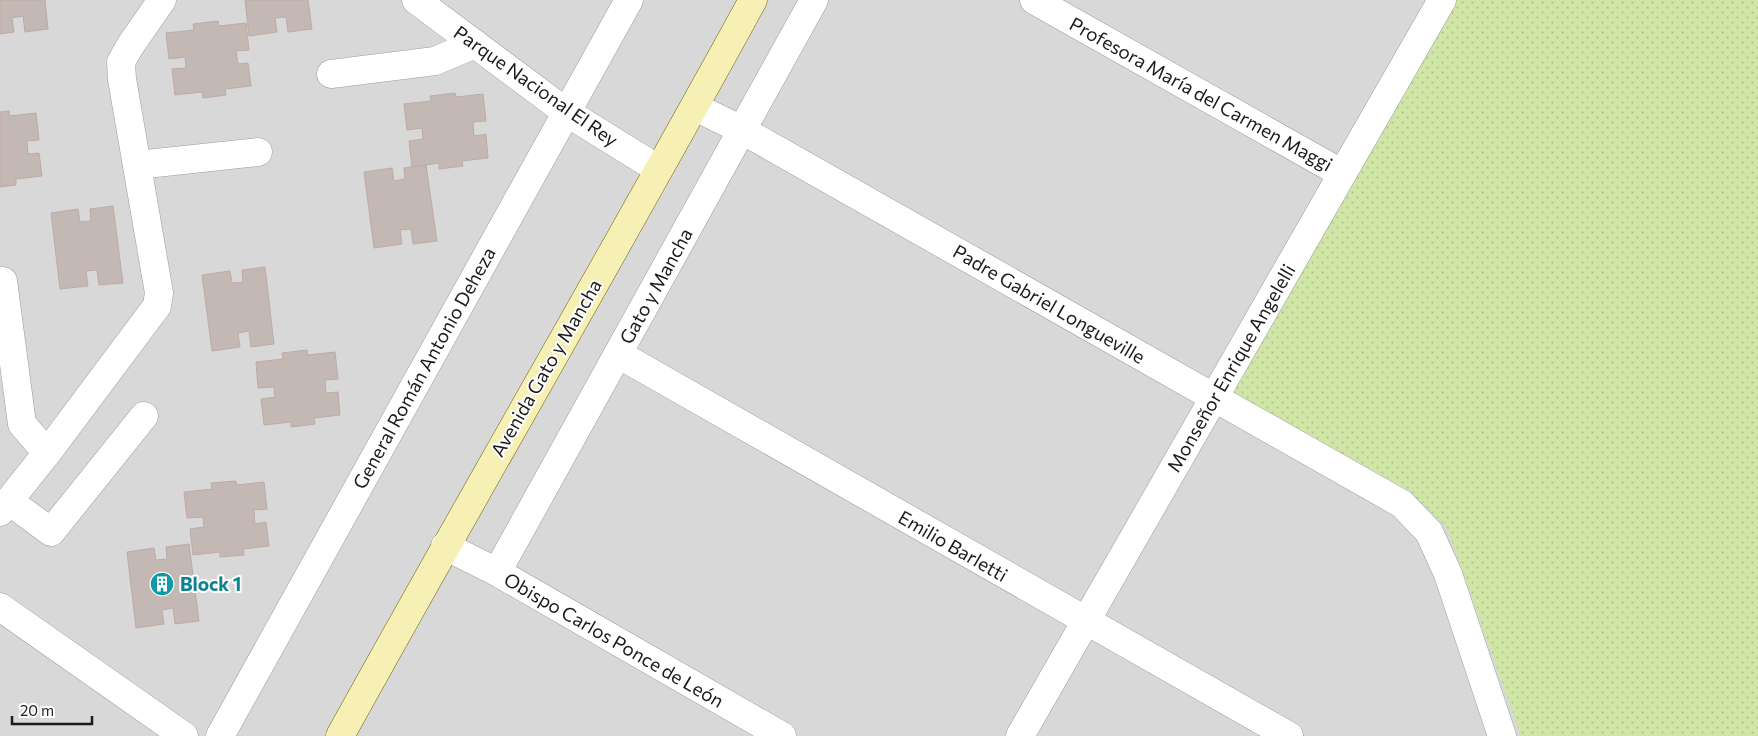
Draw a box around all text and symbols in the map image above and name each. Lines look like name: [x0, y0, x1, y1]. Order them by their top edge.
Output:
street label: Profesora María del Carmen Maggi: [1066, 12, 1337, 176]
street label: Parque Nacional El Rey: [450, 20, 623, 151]
street label: Gato y Mancha: [614, 224, 697, 348]
street label: Padre Gabriel Longueville: [949, 239, 1149, 368]
street label: General Román Antonio Deheza: [347, 243, 500, 493]
street label: Monseñor Enrique Angelelli: [1162, 260, 1300, 476]
street label: Avenida Gato y Mancha: [485, 275, 606, 461]
street label: Emilio Barletti: [894, 505, 1012, 586]
street label: Obispo Carlos Ponce de León: [500, 567, 728, 712]
building icon: Block 1: [149, 571, 175, 597]
place label: Block 1: [180, 572, 241, 595]
scale bar: [12, 694, 92, 726]
text: 20 m: [20, 701, 54, 719]

